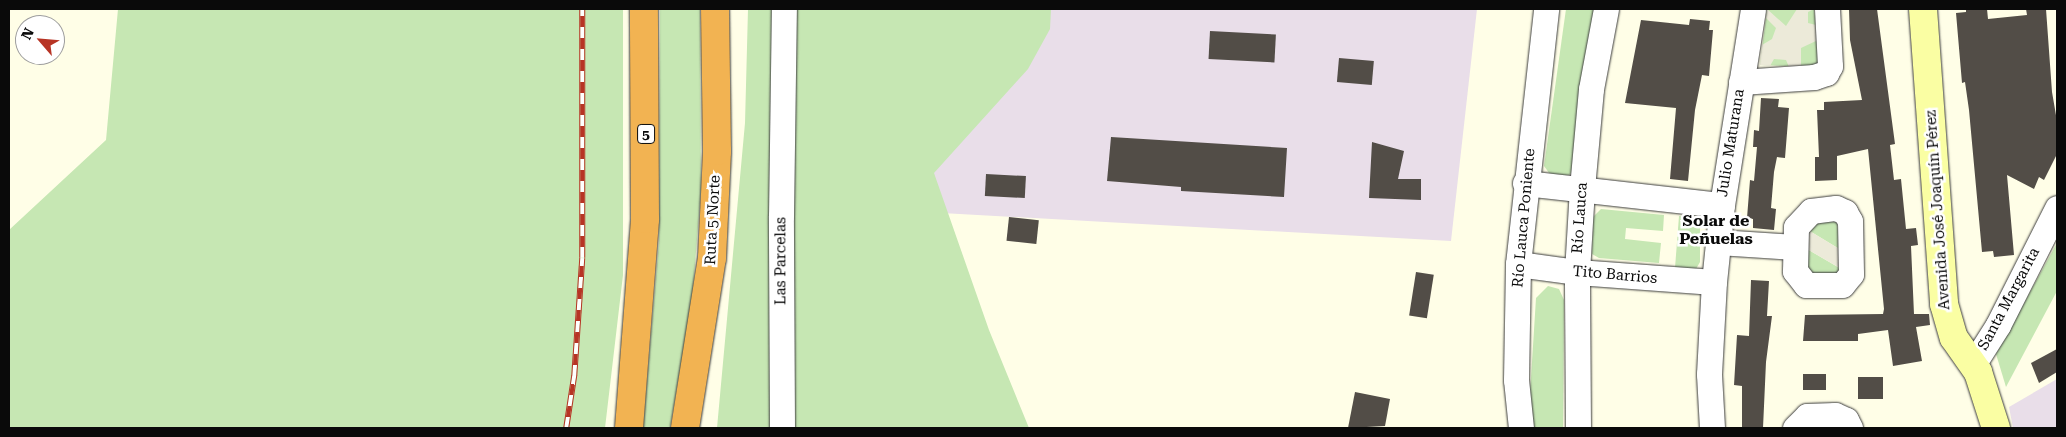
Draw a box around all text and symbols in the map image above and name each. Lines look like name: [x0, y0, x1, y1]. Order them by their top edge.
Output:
north arrow: [15, 15, 65, 65]
text: N: [18, 25, 37, 42]
street label: Julio Maturana: [1714, 88, 1748, 198]
street label: Avenida José Joaquín Pérez: [1922, 109, 1954, 311]
road number: 5: [636, 122, 656, 146]
street label: Río Lauca Poniente: [1509, 148, 1539, 288]
street label: Ruta 5 Norte: [702, 174, 724, 266]
street label: Río Lauca: [1569, 182, 1591, 254]
district label: Solar de Peñuelas: [1679, 211, 1753, 249]
street label: Las Parcelas: [772, 217, 790, 305]
street label: Santa Margarita: [1974, 244, 2044, 354]
street label: Tito Barrios: [1572, 262, 1658, 288]

